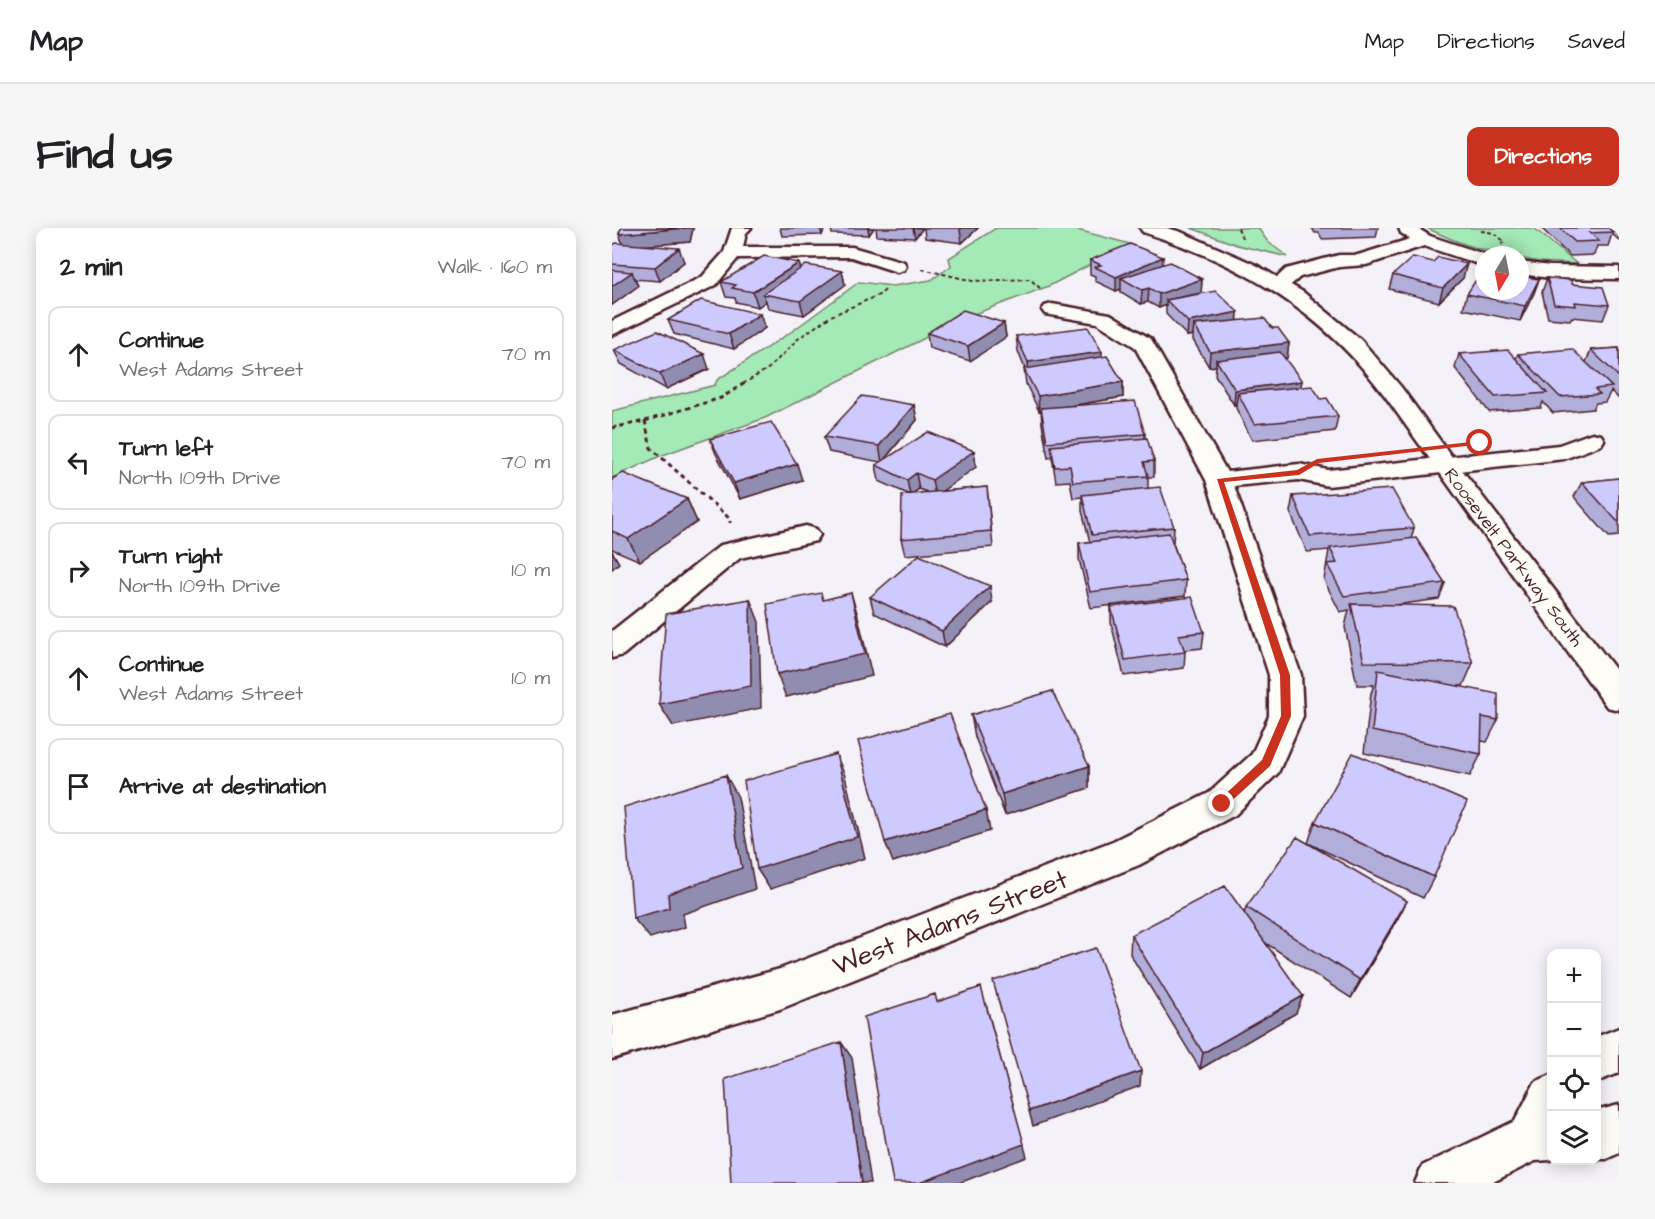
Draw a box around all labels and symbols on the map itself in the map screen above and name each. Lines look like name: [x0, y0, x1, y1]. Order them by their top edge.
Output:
north arrow: [1475, 246, 1529, 300]
route start: [1466, 429, 1492, 455]
street label: Roosevelt Parkway South: [1437, 463, 1589, 652]
route end: [1208, 790, 1234, 816]
street label: West Adams Street: [827, 861, 1073, 985]

